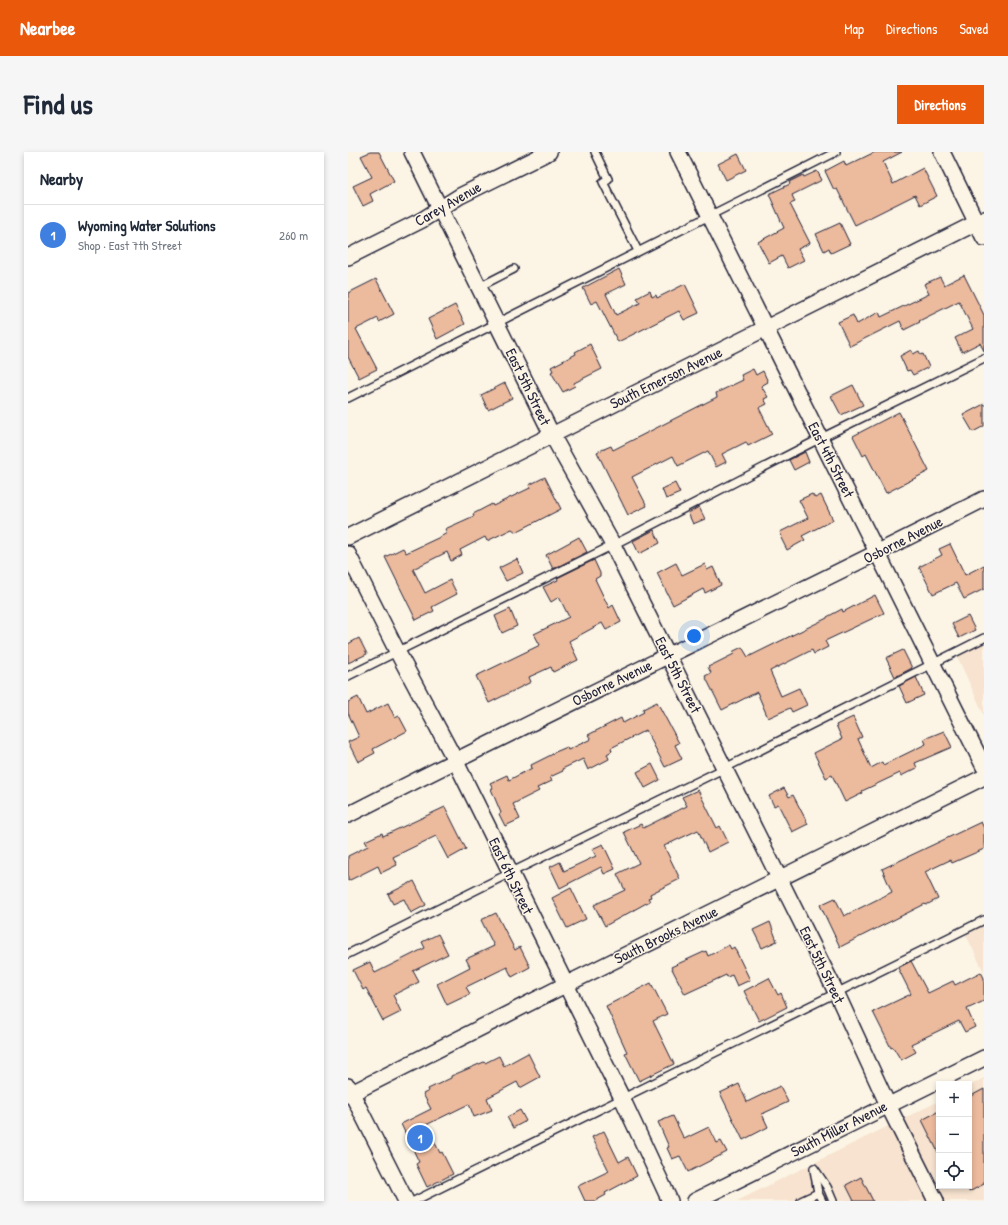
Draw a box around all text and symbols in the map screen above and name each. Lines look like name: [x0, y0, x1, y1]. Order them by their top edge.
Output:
text: Nearbee: [20, 15, 75, 41]
text: Map: [844, 19, 864, 38]
text: Directions: [886, 19, 937, 38]
text: Saved: [959, 19, 988, 38]
text: Find us: [24, 85, 93, 123]
button: Directions: [897, 85, 984, 124]
text: Nearby: [40, 167, 83, 190]
street label: Carey Avenue: [411, 176, 485, 231]
text: Wyoming Water Solutions: [78, 215, 216, 236]
text: 1: [51, 226, 55, 244]
text: 260 m: [279, 226, 308, 244]
text: Shop · East 7th Street: [78, 236, 182, 254]
street label: South Emerson Avenue: [606, 341, 725, 414]
street label: East 5th Street: [501, 345, 556, 429]
street label: East 4th Street: [803, 418, 860, 502]
street label: Osborne Avenue: [860, 511, 946, 569]
your location: [684, 626, 704, 646]
street label: East 5th Street: [650, 633, 707, 717]
street label: Osborne Avenue: [568, 654, 655, 711]
street label: East 6th Street: [484, 834, 539, 918]
street label: South Brooks Avenue: [610, 900, 721, 969]
street label: East 5th Street: [795, 923, 850, 1007]
map controls: [936, 1081, 972, 1189]
button: +: [936, 1081, 972, 1117]
street label: South Miller Avenue: [787, 1095, 891, 1162]
button: −: [936, 1117, 972, 1153]
pin: 1: [407, 1123, 433, 1153]
button: locate: [936, 1153, 972, 1189]

